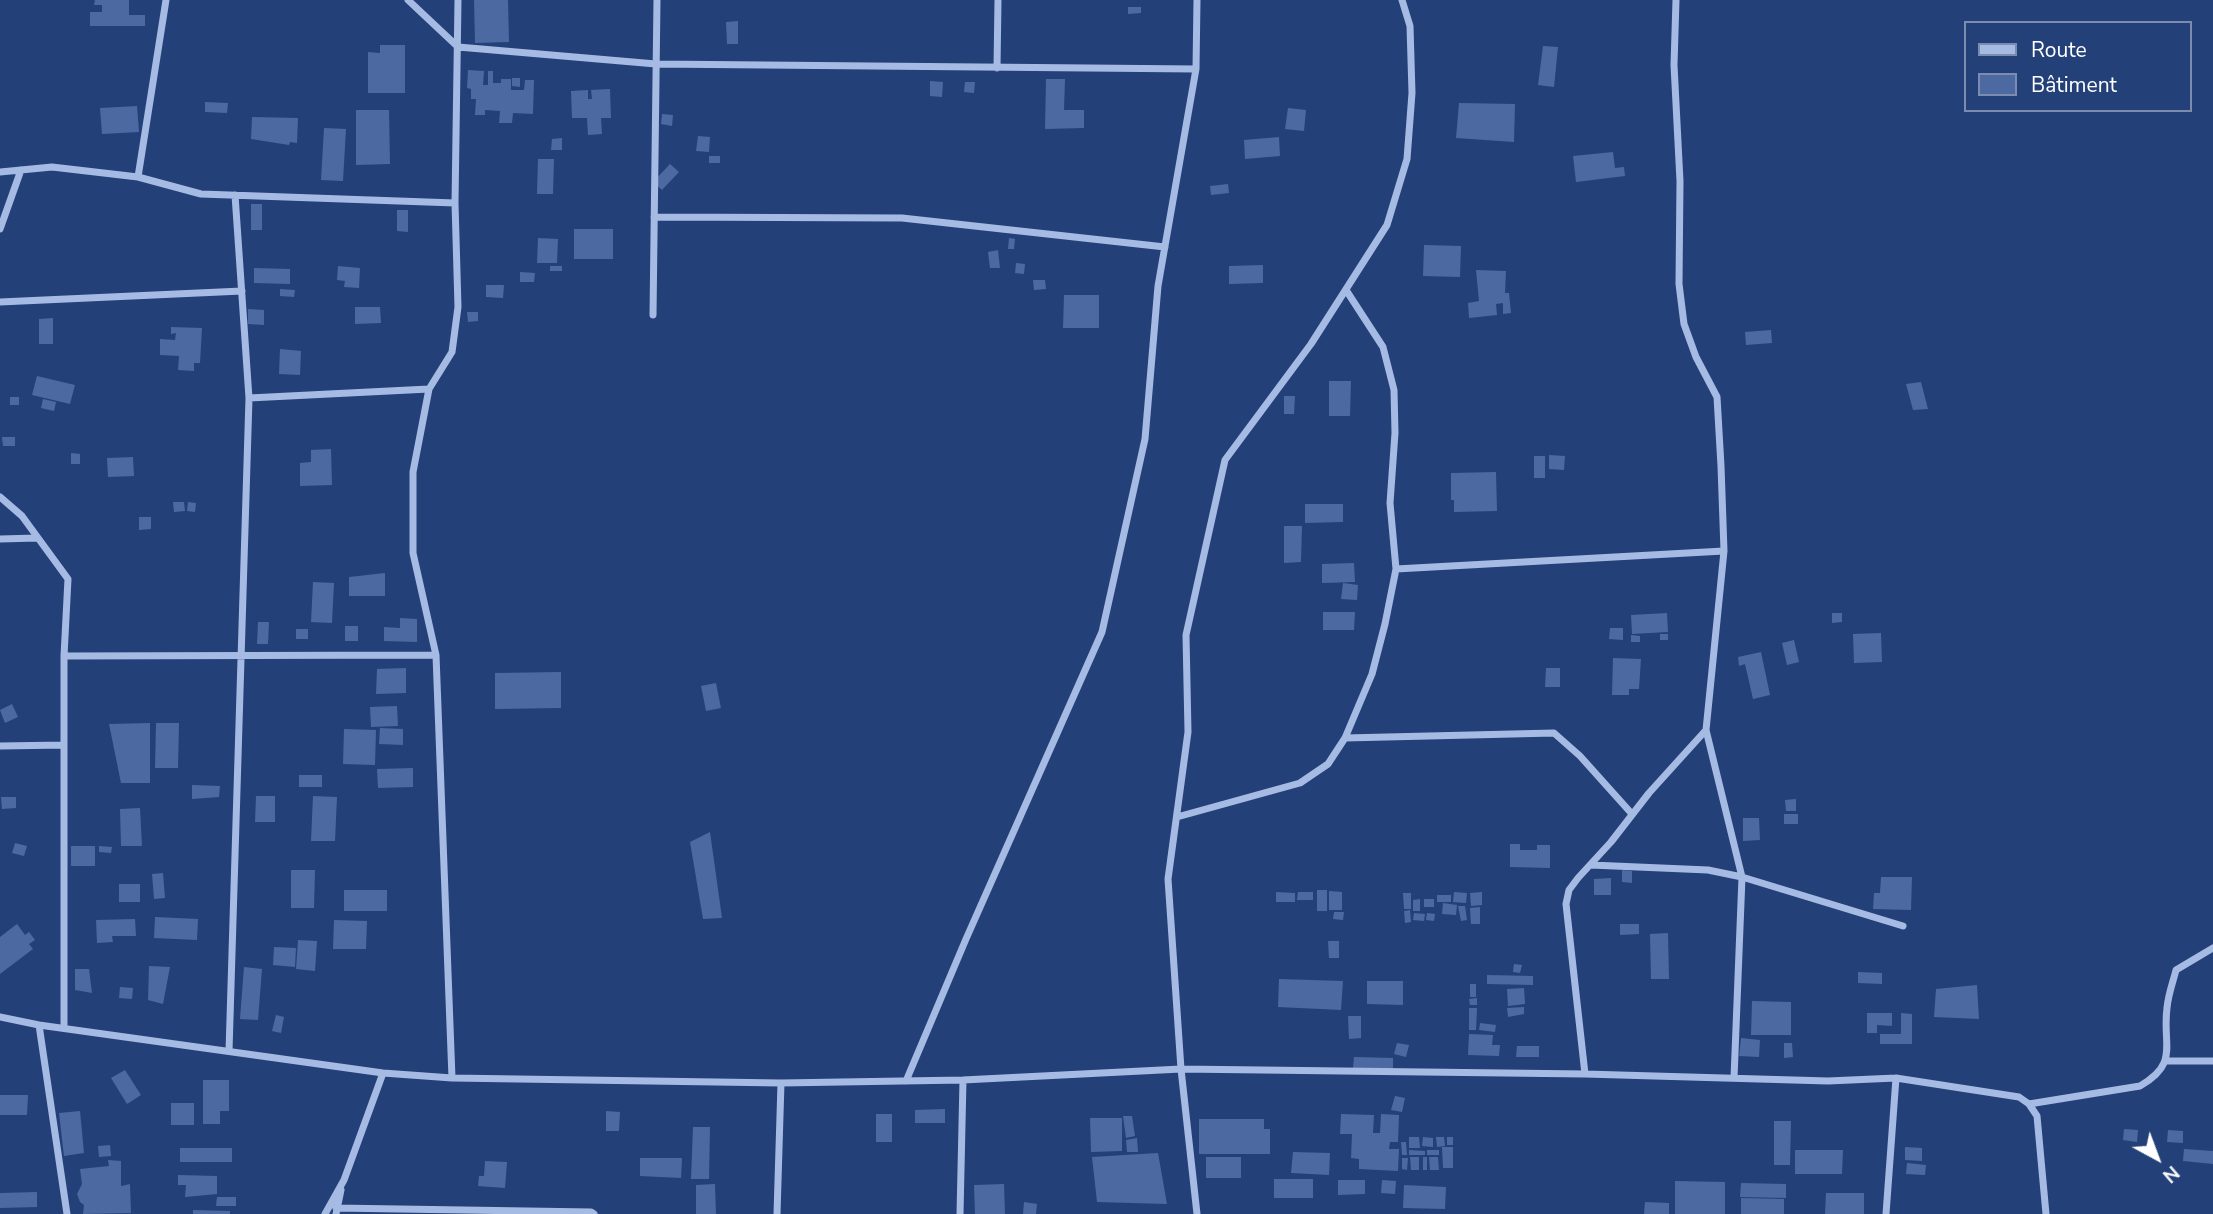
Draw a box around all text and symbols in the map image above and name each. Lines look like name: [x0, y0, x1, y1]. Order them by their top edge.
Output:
legend: [1965, 21, 2192, 112]
text: Route: [2031, 36, 2087, 64]
text: Bâtiment: [2031, 71, 2117, 99]
north arrow: [2122, 1123, 2192, 1193]
text: N: [2157, 1159, 2185, 1188]

